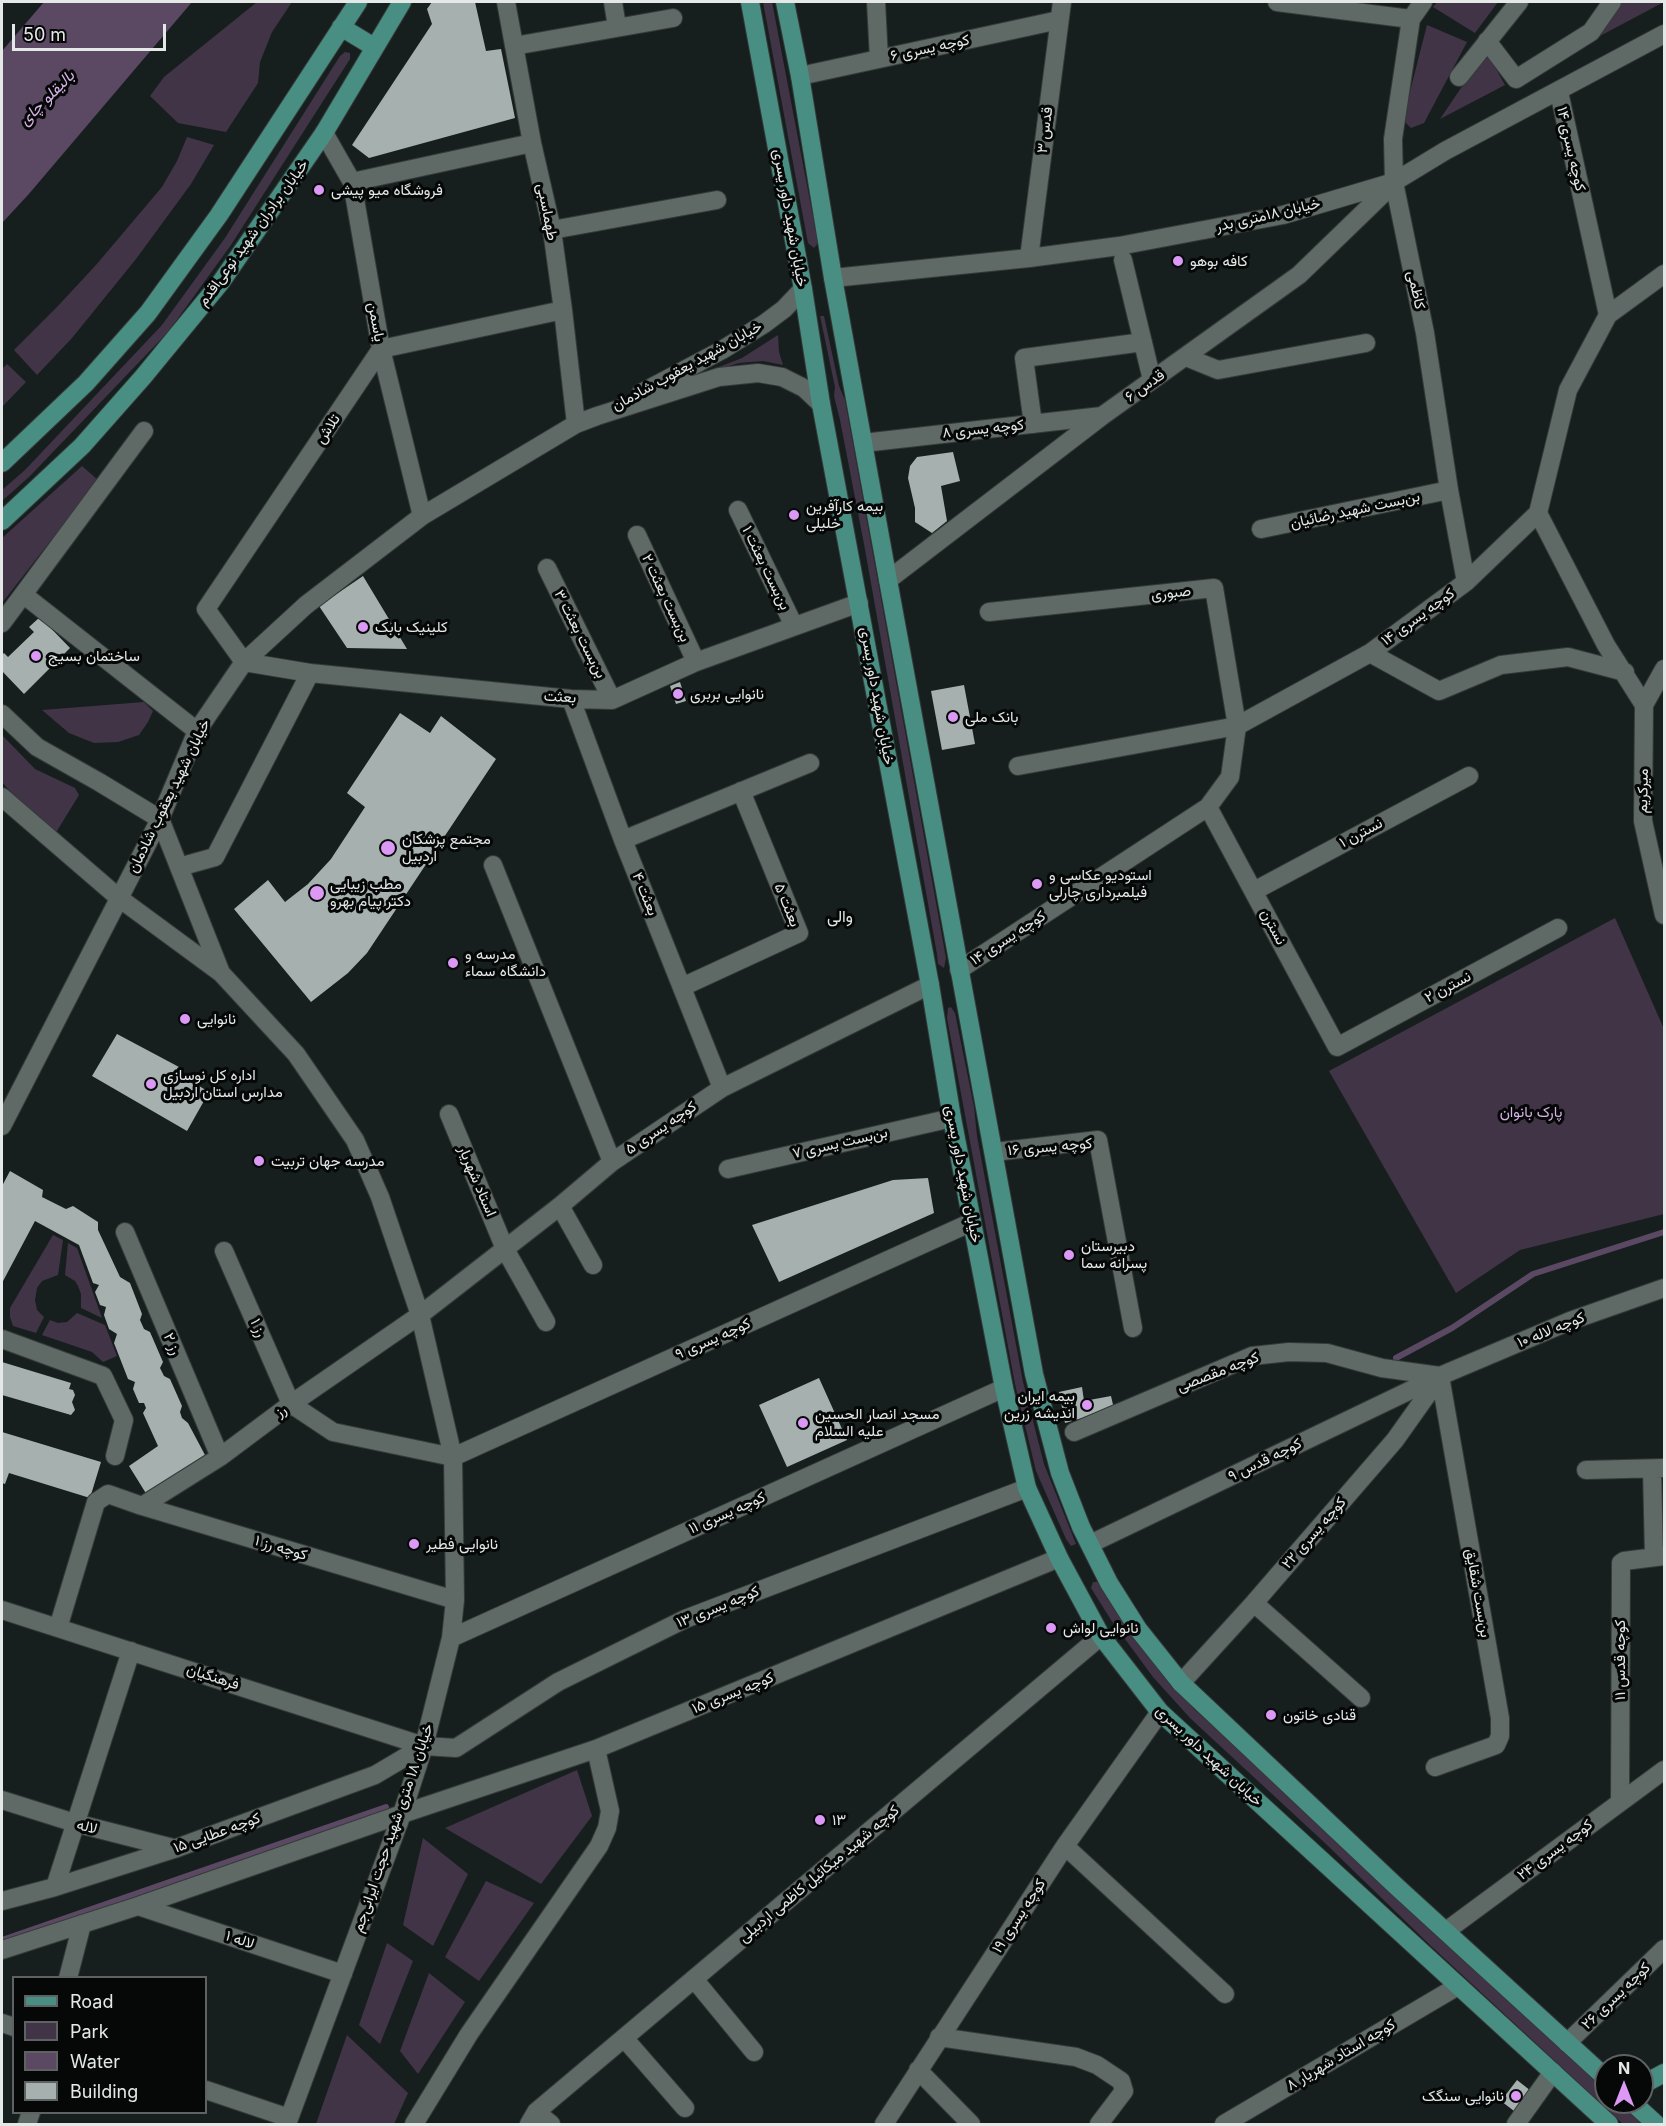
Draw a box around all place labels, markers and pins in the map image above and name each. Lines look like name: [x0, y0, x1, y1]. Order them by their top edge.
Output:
place label: فروشگاه میو پیشی: [331, 181, 443, 199]
marker: فروشگاه میو پیشی: [312, 183, 326, 197]
place label: کافه بوهو: [1190, 252, 1248, 270]
marker: کافه بوهو: [1171, 254, 1185, 268]
place label: بیمه کارآفرین خلیلی: [806, 497, 883, 532]
marker: بیمه کارآفرین خلیلی: [787, 508, 801, 522]
place label: کلینیک بابک: [375, 618, 448, 636]
marker: کلینیک بابک: [356, 620, 370, 634]
place label: ساختمان بسیج: [48, 647, 140, 665]
marker: ساختمان بسیج: [29, 649, 43, 663]
place label: نانوایی بربری: [690, 685, 764, 703]
marker: نانوایی بربری: [671, 687, 685, 701]
place label: بانک ملی: [965, 708, 1018, 726]
marker: بانک ملی: [946, 710, 960, 724]
place label: مجتمع پزشکان اردبیل: [402, 830, 491, 865]
marker: مجتمع پزشکان اردبیل: [379, 839, 397, 857]
place label: استودیو عکاسی و فیلمبرداری چارلی: [1049, 866, 1152, 901]
place label: مطب زیبایی دکتر پیام بهرو: [330, 875, 411, 910]
marker: استودیو عکاسی و فیلمبرداری چارلی: [1030, 877, 1044, 891]
marker: مطب زیبایی دکتر پیام بهرو: [308, 884, 326, 902]
place label: مدرسه و دانشگاه سماء: [465, 945, 546, 980]
marker: مدرسه و دانشگاه سماء: [446, 956, 460, 970]
place label: نانوایی: [197, 1010, 236, 1028]
marker: نانوایی: [178, 1012, 192, 1026]
place label: اداره کل نوسازی مدارس استان اردبیل: [163, 1066, 283, 1101]
marker: اداره کل نوسازی مدارس استان اردبیل: [144, 1077, 158, 1091]
place label: مدرسه جهان تربیت: [271, 1152, 384, 1170]
marker: مدرسه جهان تربیت: [252, 1154, 266, 1168]
place label: دبیرستان پسرانه سما: [1081, 1237, 1147, 1272]
marker: دبیرستان پسرانه سما: [1062, 1248, 1076, 1262]
place label: بیمه ایران اندیشه زرین: [1004, 1387, 1075, 1422]
marker: بیمه ایران اندیشه زرین: [1080, 1398, 1094, 1412]
place label: مسجد انصار الحسین علیه السلام: [815, 1405, 939, 1440]
marker: مسجد انصار الحسین علیه السلام: [796, 1416, 810, 1430]
place label: نانوایی فطیر: [426, 1535, 498, 1553]
marker: نانوایی فطیر: [407, 1537, 421, 1551]
place label: نانوایی لواش: [1063, 1619, 1139, 1637]
marker: نانوایی لواش: [1044, 1621, 1058, 1635]
place label: قنادی خاتون: [1283, 1706, 1356, 1724]
marker: قنادی خاتون: [1264, 1708, 1278, 1722]
place label: ۱۳: [832, 1811, 846, 1829]
marker: ۱۳: [813, 1813, 827, 1827]
place label: نانوایی سنگک: [1422, 2087, 1504, 2105]
marker: نانوایی سنگک: [1509, 2089, 1523, 2103]

